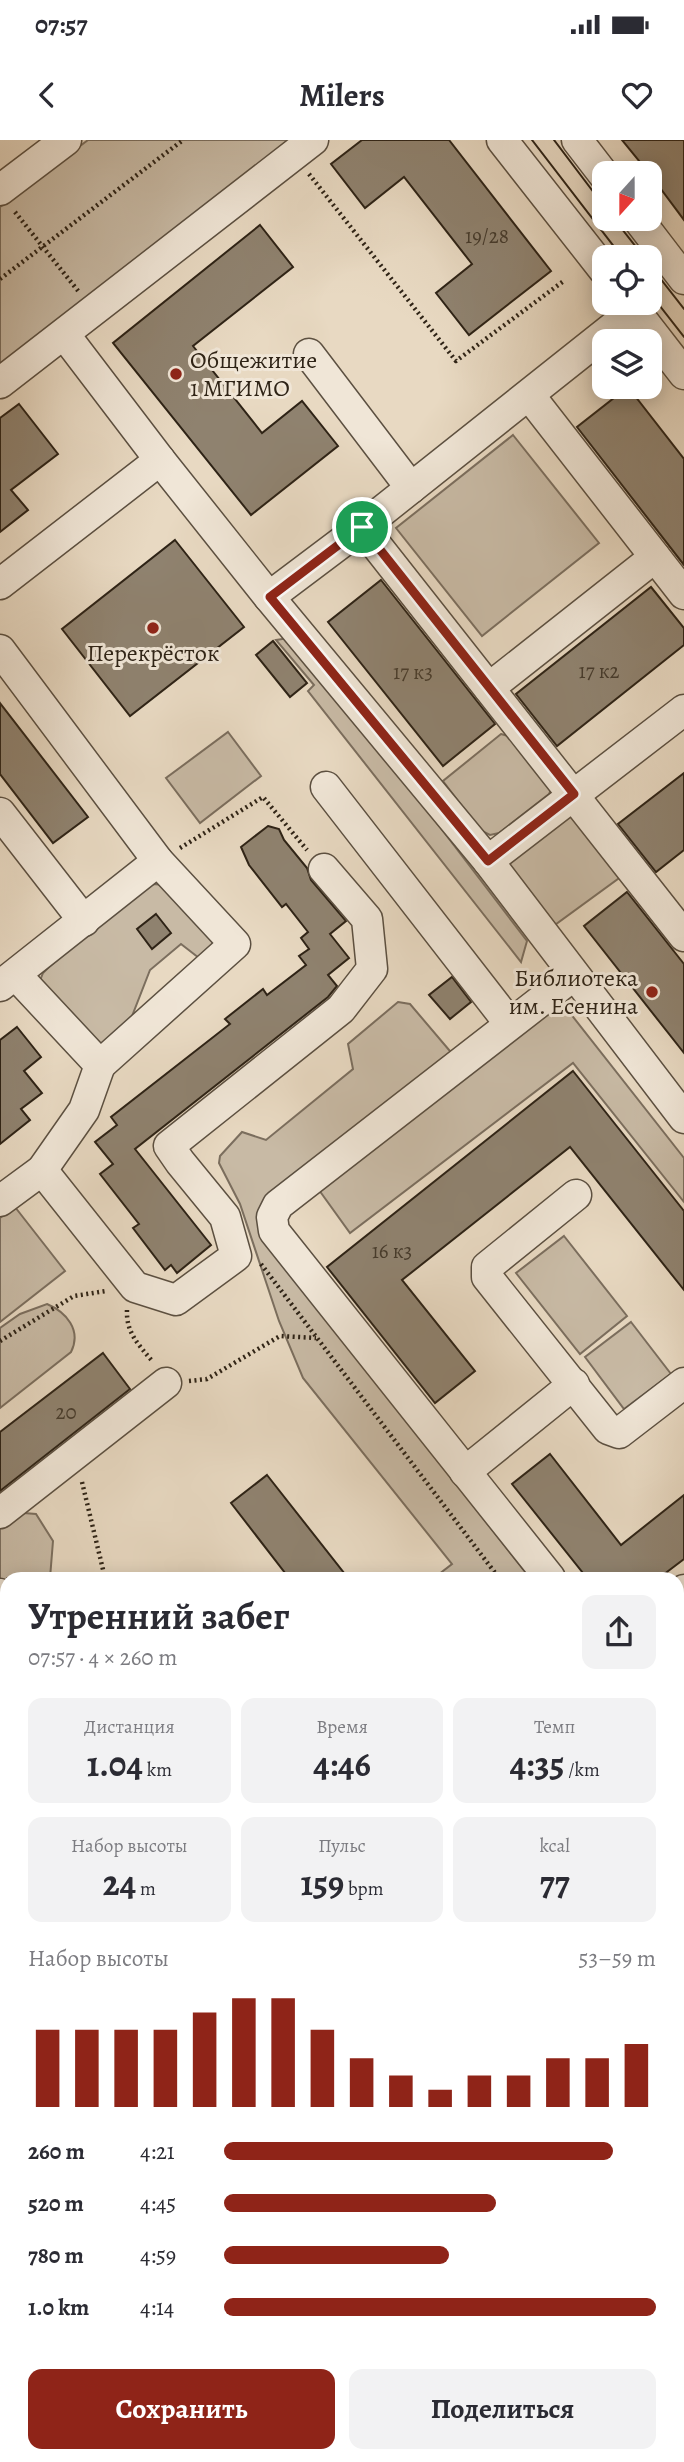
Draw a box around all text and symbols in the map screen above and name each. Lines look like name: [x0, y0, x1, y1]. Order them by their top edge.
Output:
text: 07:57: [35, 7, 88, 42]
text: Milers: [299, 73, 385, 117]
icon: back: [28, 76, 66, 114]
icon: heart: [618, 76, 656, 114]
north arrow: [592, 161, 662, 231]
map controls: [592, 161, 662, 399]
house number: 19/28: [465, 222, 509, 250]
button: locate: [592, 245, 662, 315]
button: layers: [592, 329, 662, 399]
place label: Общежитие 1 МГИМО: [190, 344, 317, 404]
marker: Общежитие 1 МГИМО: [168, 366, 184, 382]
pin: [332, 497, 392, 557]
icon: arrive: [343, 508, 381, 546]
marker: Перекрёсток: [145, 620, 161, 636]
place label: Перекрёсток: [87, 637, 219, 669]
house number: 17 к2: [578, 657, 620, 685]
house number: 17 к3: [393, 658, 433, 686]
place label: Библиотека им. Есенина: [509, 962, 638, 1022]
marker: Библиотека им. Есенина: [644, 984, 660, 1000]
house number: 16 к3: [372, 1237, 412, 1265]
house number: 20: [55, 1398, 77, 1426]
text: Утренний забег: [28, 1590, 289, 1642]
button: share: [582, 1595, 656, 1669]
text: 07:57 · 4 × 260 m: [28, 1642, 177, 1673]
text: Дистанция: [84, 1714, 175, 1740]
text: Время: [316, 1714, 368, 1740]
text: Темп: [534, 1714, 575, 1740]
text: 1.04: [87, 1740, 143, 1788]
text: 4:46: [313, 1740, 371, 1788]
text: 4:35: [510, 1740, 564, 1788]
text: km: [143, 1757, 172, 1783]
text: /km: [564, 1757, 600, 1783]
text: Набор высоты: [71, 1833, 188, 1859]
text: Пульс: [318, 1833, 366, 1859]
text: kcal: [539, 1833, 570, 1859]
text: 24: [103, 1859, 136, 1907]
text: 159: [301, 1859, 344, 1907]
text: 77: [540, 1859, 570, 1907]
text: m: [136, 1876, 156, 1902]
text: bpm: [344, 1876, 383, 1902]
text: Набор высоты: [28, 1943, 169, 1974]
text: 53–59 m: [579, 1943, 656, 1974]
text: 260 m: [28, 2136, 85, 2167]
text: 4:21: [140, 2136, 175, 2167]
text: 520 m: [28, 2188, 84, 2219]
text: 4:45: [140, 2188, 176, 2219]
text: 780 m: [28, 2240, 84, 2271]
text: 4:59: [140, 2240, 176, 2271]
text: 1.0 km: [28, 2292, 89, 2323]
text: 4:14: [140, 2292, 174, 2323]
button: Сохранить: [28, 2369, 335, 2449]
button: Поделиться: [349, 2369, 656, 2449]

